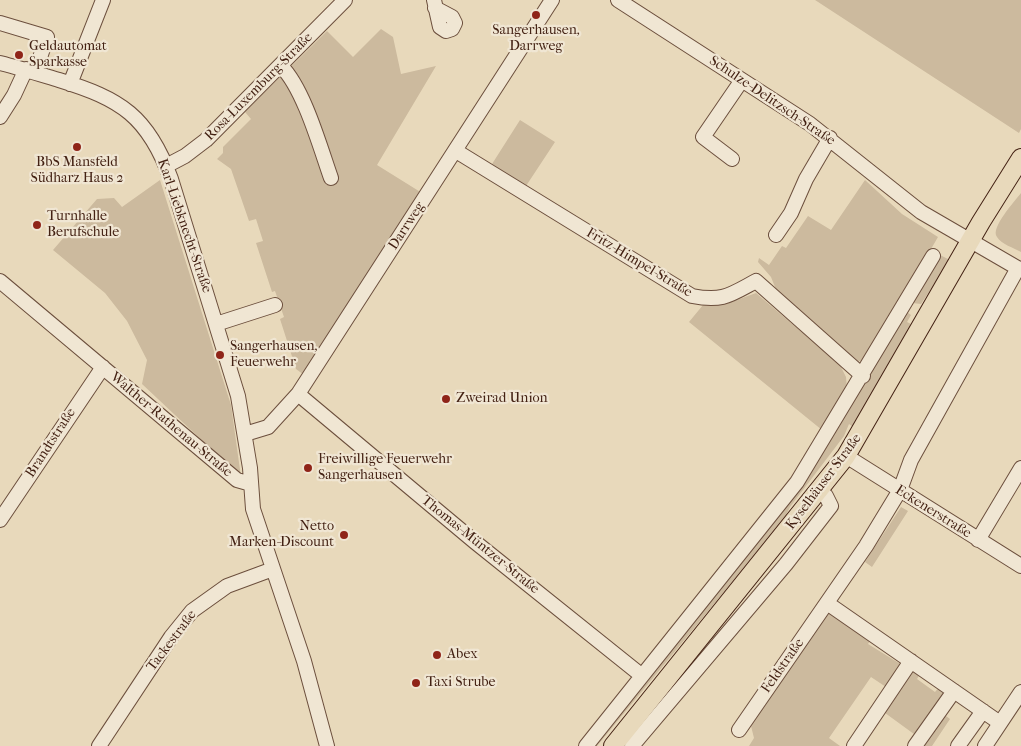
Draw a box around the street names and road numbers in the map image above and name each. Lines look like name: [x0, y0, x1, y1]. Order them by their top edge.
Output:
street label: Rosa-Luxemburg-Straße: [202, 30, 316, 144]
street label: Schulze-Delitzsch-Straße: [706, 53, 838, 149]
street label: Karl-Liebknecht-Straße: [153, 157, 215, 295]
street label: Darrweg: [385, 199, 429, 253]
street label: Fritz-Himpel-Straße: [583, 225, 695, 301]
street label: Walther-Rathenau-Straße: [107, 369, 235, 481]
street label: Brandtstraße: [22, 405, 80, 481]
street label: Kyselhäuser Straße: [783, 431, 865, 533]
street label: Eckenerstraße: [892, 482, 974, 542]
street label: Thomas-Müntzer-Straße: [418, 492, 542, 598]
street label: Tackestraße: [144, 607, 200, 675]
street label: Feldstraße: [758, 635, 808, 697]

